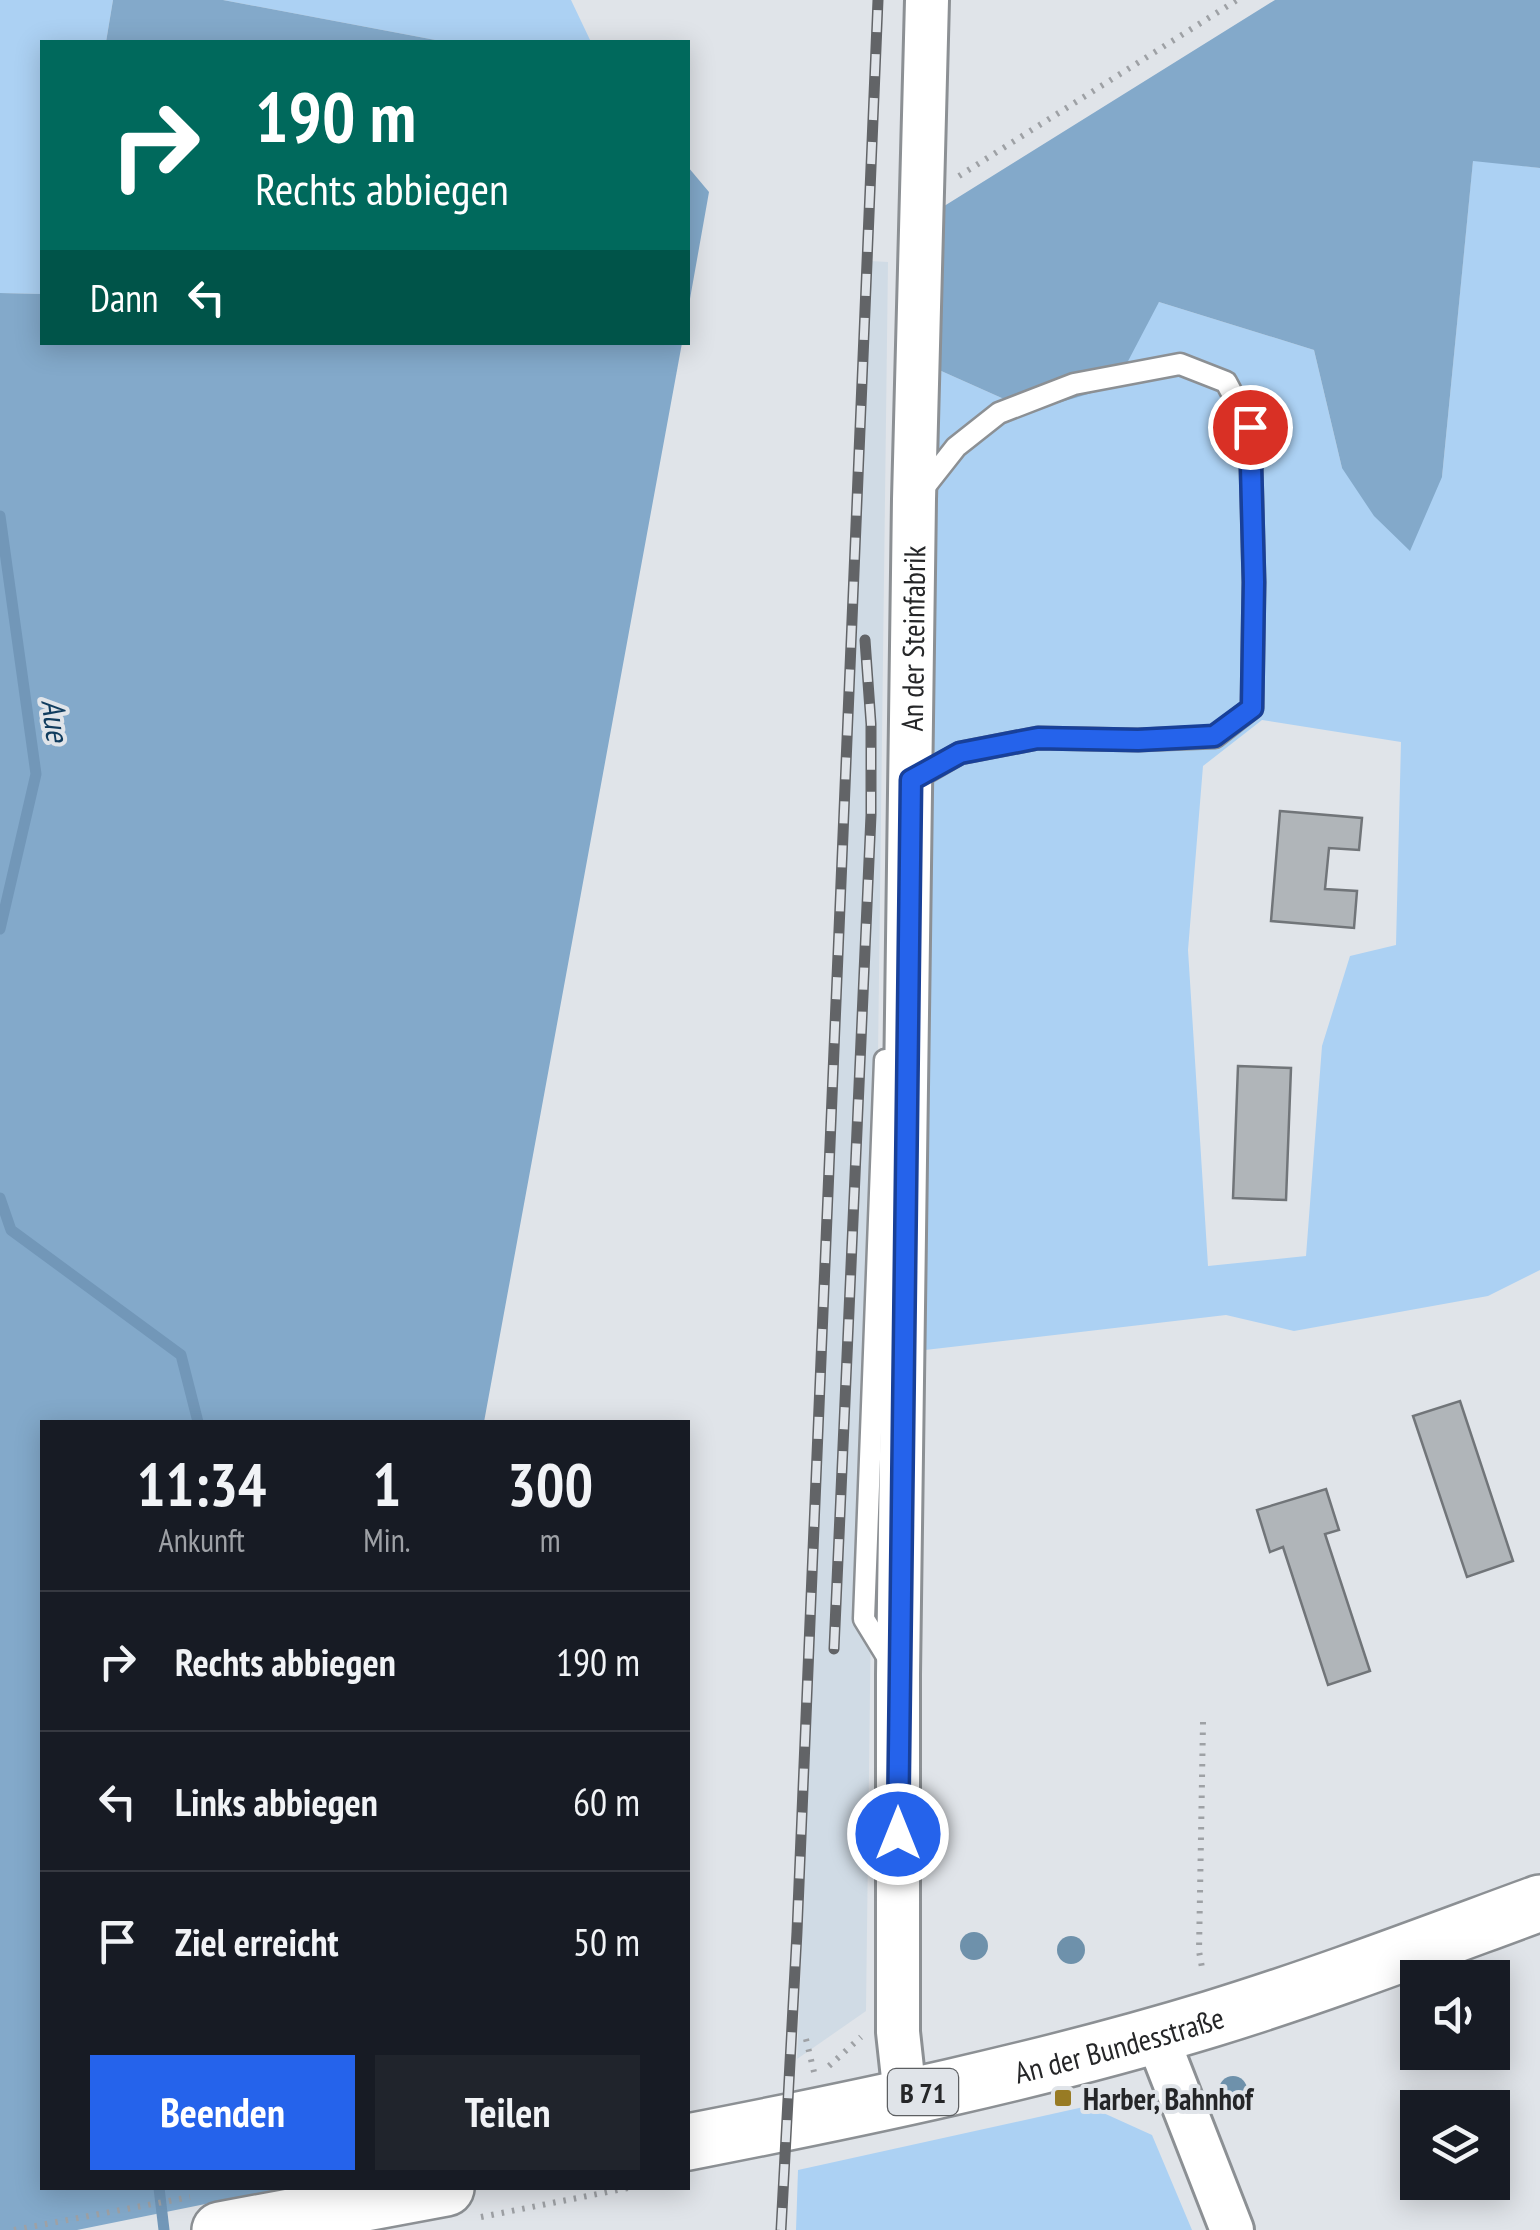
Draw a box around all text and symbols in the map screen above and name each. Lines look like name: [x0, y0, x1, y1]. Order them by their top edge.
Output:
text: 190 m: [255, 71, 416, 161]
icon: right: [90, 80, 220, 210]
text: Rechts abbiegen: [255, 159, 509, 217]
icon: left: [179, 270, 234, 325]
text: Dann: [90, 273, 159, 322]
pin: [1208, 385, 1293, 470]
icon: arrive: [1223, 400, 1278, 455]
street label: An der Steinfabrik: [891, 545, 933, 732]
water label: Aue: [32, 696, 80, 746]
text: 11:34: [137, 1445, 267, 1523]
text: 1: [373, 1445, 401, 1523]
text: 300: [507, 1445, 593, 1523]
text: Ankunft: [159, 1519, 245, 1561]
text: Min.: [363, 1519, 410, 1561]
text: m: [540, 1519, 561, 1561]
icon: right: [90, 1634, 145, 1689]
text: Rechts abbiegen: [175, 1637, 396, 1686]
text: 190 m: [556, 1637, 640, 1686]
icon: left: [90, 1774, 145, 1829]
text: Links abbiegen: [175, 1777, 378, 1826]
text: 60 m: [573, 1777, 640, 1826]
position arrow: [846, 1782, 950, 1886]
icon: arrive: [90, 1914, 145, 1969]
text: Ziel erreicht: [175, 1917, 339, 1966]
text: 50 m: [573, 1917, 640, 1966]
map controls: [1400, 1960, 1510, 2200]
button: sound: [1400, 1960, 1510, 2070]
street label: An der Bundesstraße: [1010, 1997, 1228, 2091]
button: Beenden: [90, 2055, 355, 2170]
button: Teilen: [375, 2055, 640, 2170]
road number: B 71: [888, 2069, 958, 2115]
place label: Harber, Bahnhof: [1083, 2079, 1255, 2118]
marker: Harber, Bahnhof: [1052, 2087, 1074, 2109]
button: layers: [1400, 2090, 1510, 2200]

